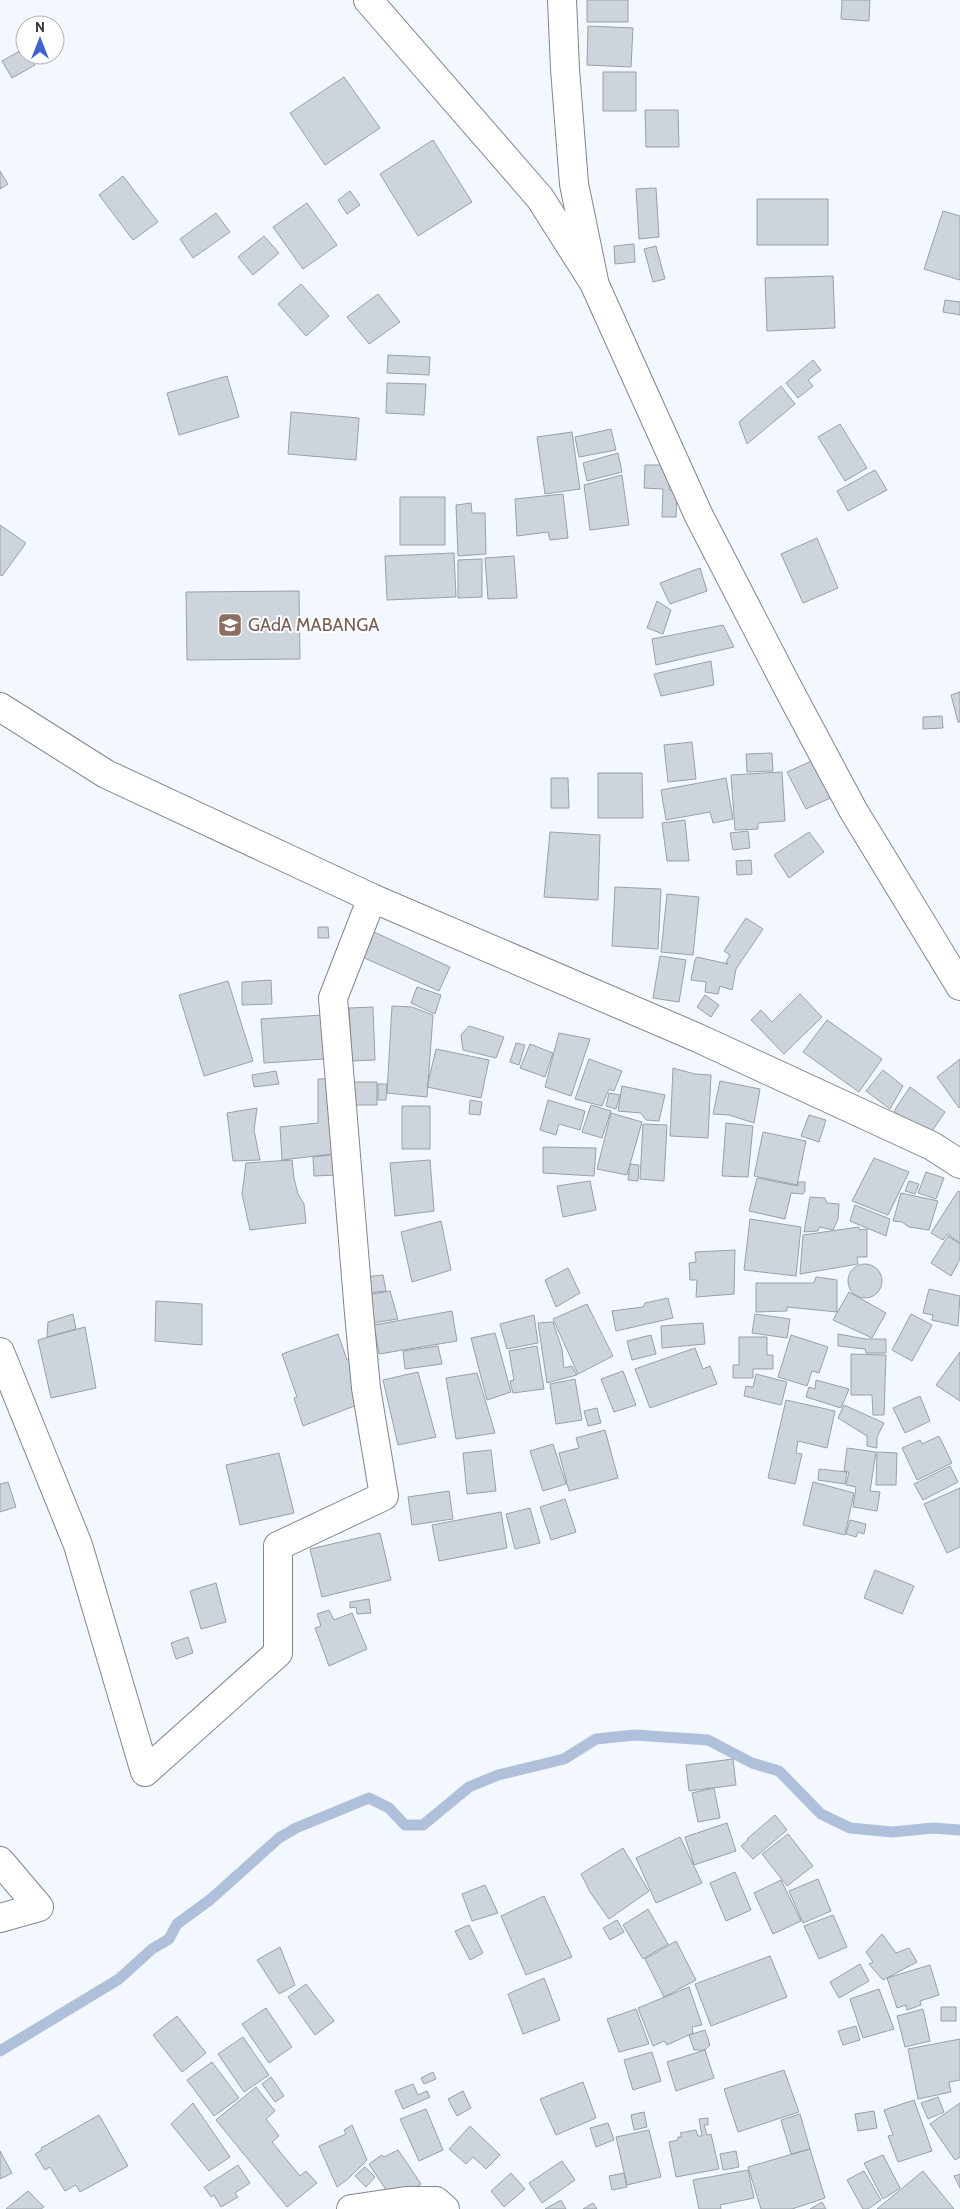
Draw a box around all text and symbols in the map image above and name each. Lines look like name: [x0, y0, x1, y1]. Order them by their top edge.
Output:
north arrow: [15, 15, 65, 65]
text: N: [35, 18, 45, 36]
school or university icon: GAdA MABANGA: [217, 612, 243, 638]
place label: GAdA MABANGA: [248, 614, 379, 636]

